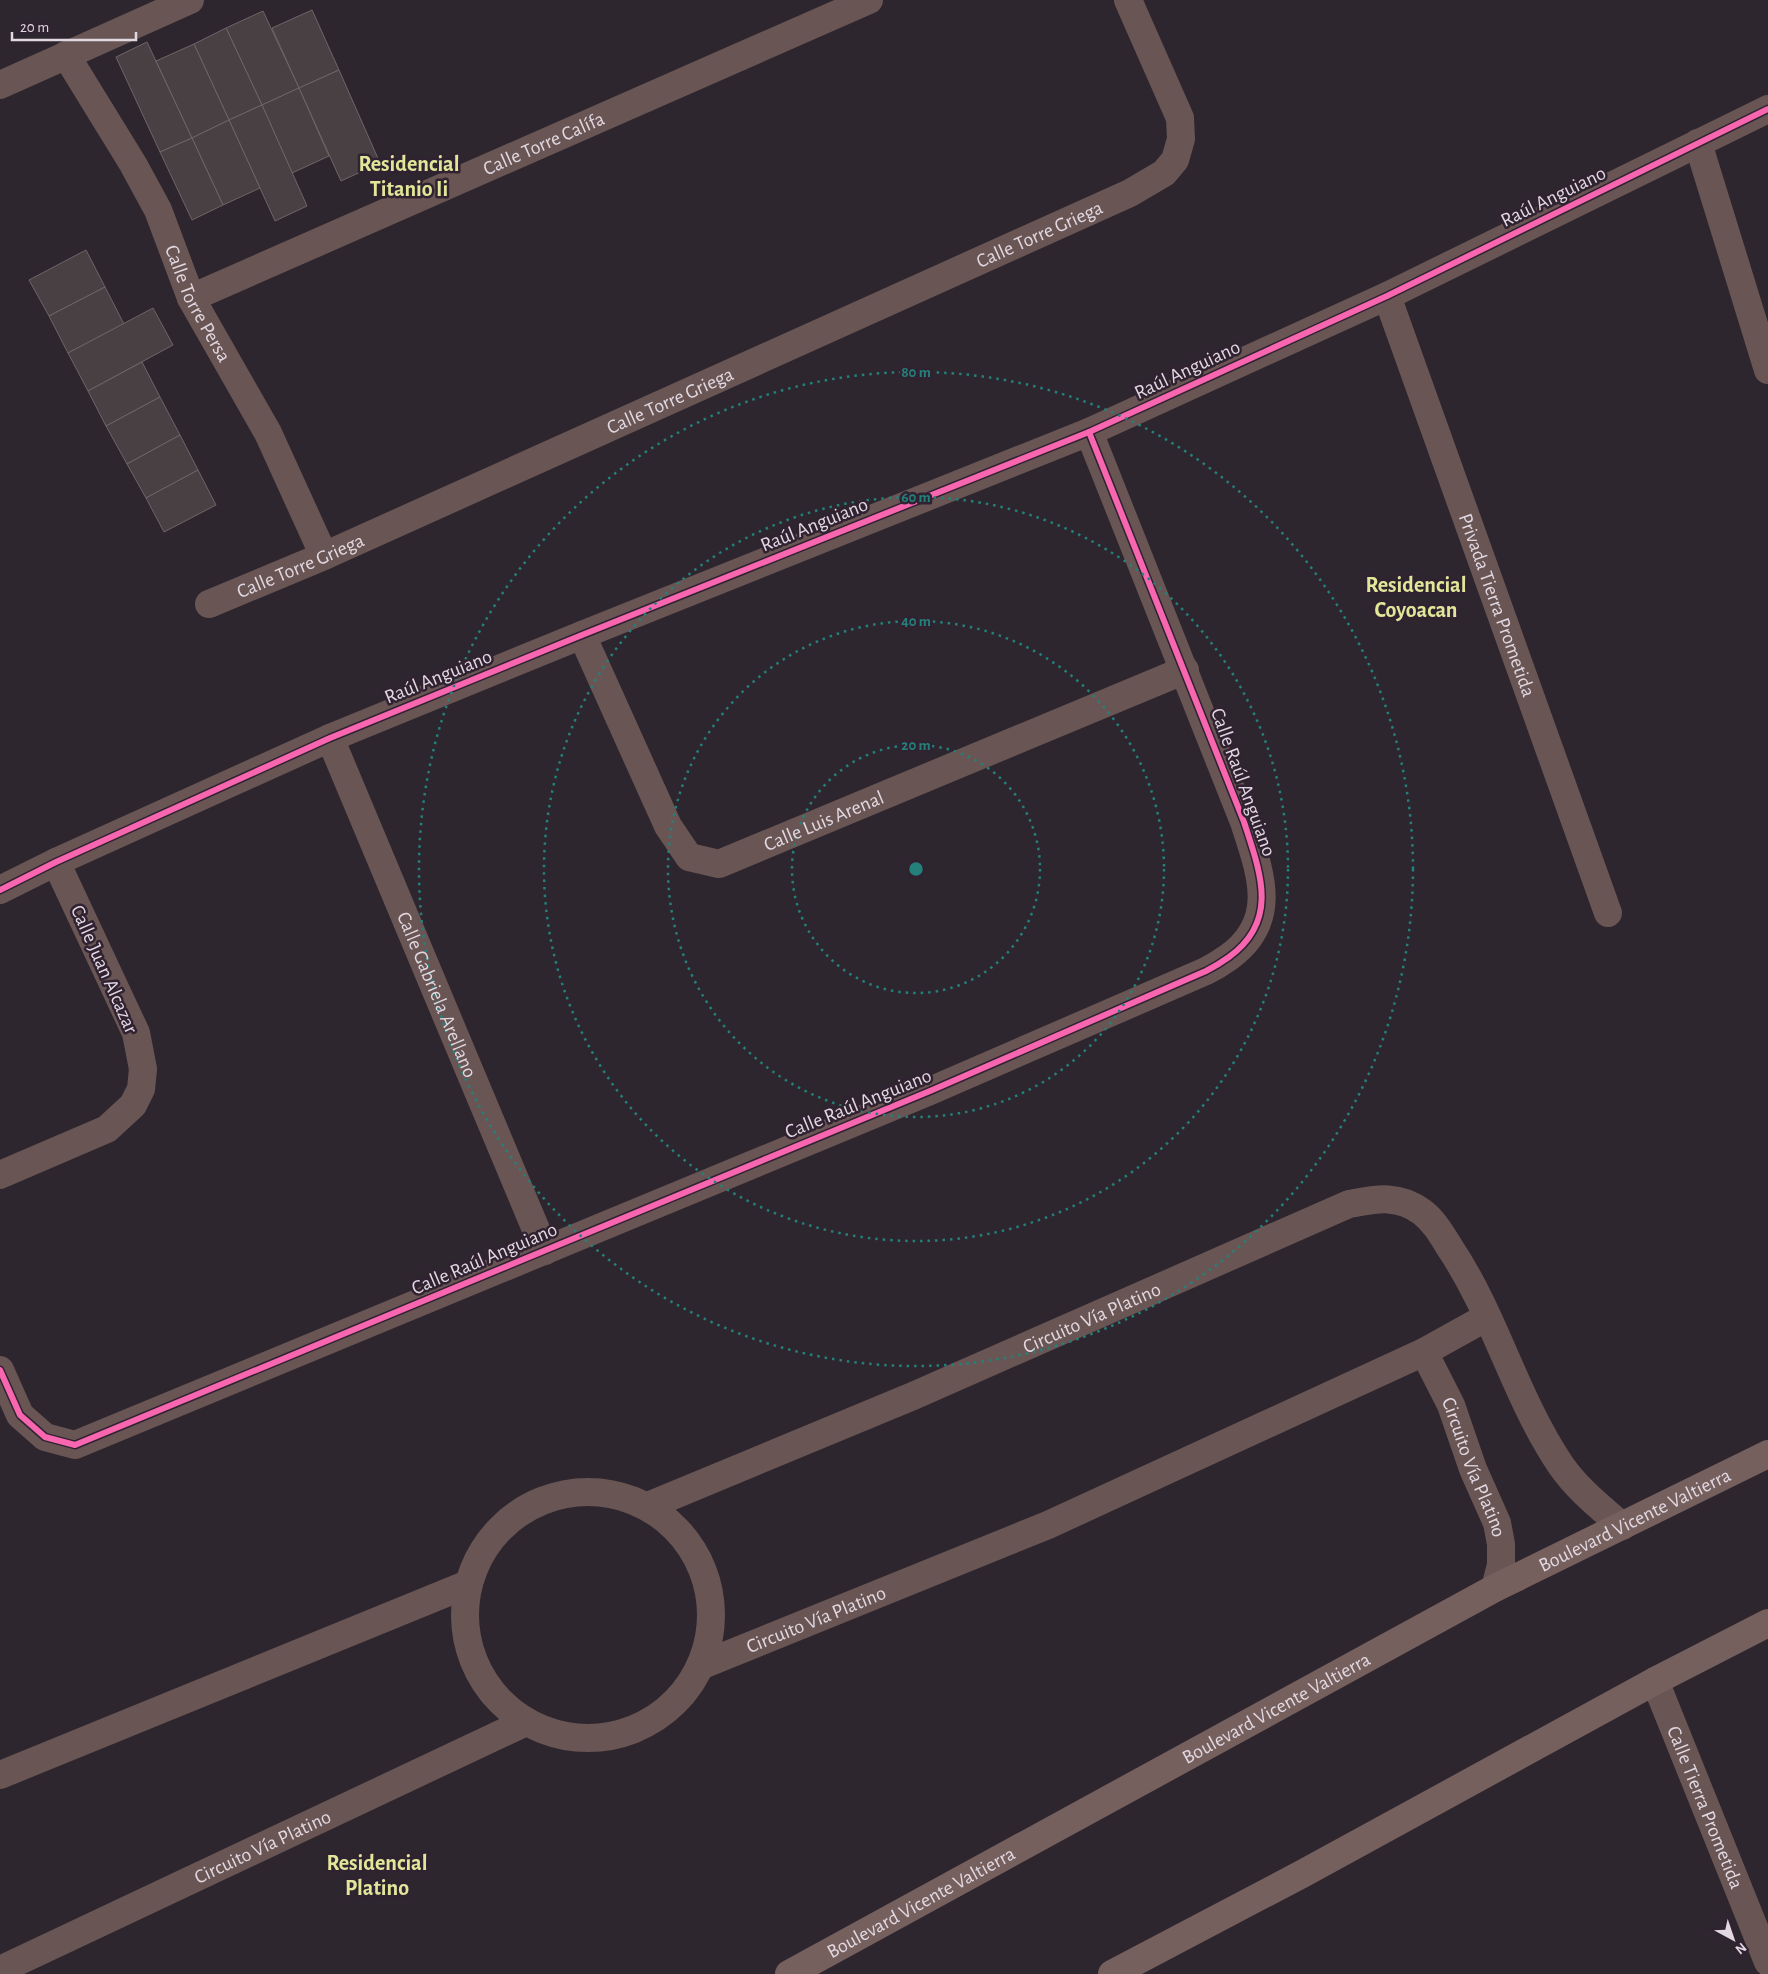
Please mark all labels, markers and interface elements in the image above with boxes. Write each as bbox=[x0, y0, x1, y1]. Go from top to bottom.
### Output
scale bar bbox=[12, 10, 136, 42]
text: 20 m bbox=[20, 20, 49, 35]
street label: Calle Torre Calífa bbox=[480, 109, 608, 179]
district label: Residencial Titanio Ii bbox=[358, 153, 460, 200]
street label: Raúl Anguiano bbox=[1498, 163, 1609, 231]
street label: Calle Torre Griega bbox=[973, 198, 1106, 272]
street label: Calle Torre Persa bbox=[161, 242, 234, 366]
street label: Raúl Anguiano bbox=[1132, 337, 1243, 403]
street label: Calle Torre Griega bbox=[604, 364, 737, 438]
text: 80 m bbox=[901, 365, 931, 380]
text: 60 m bbox=[901, 490, 931, 505]
street label: Raúl Anguiano bbox=[758, 494, 871, 556]
street label: Privada Tierra Prometida bbox=[1455, 511, 1539, 699]
street label: Calle Torre Griega bbox=[234, 530, 367, 602]
district label: Residencial Coyoacan bbox=[1365, 574, 1467, 622]
text: 40 m bbox=[901, 614, 931, 629]
street label: Raúl Anguiano bbox=[382, 646, 495, 708]
street label: Calle Raúl Anguiano bbox=[1207, 706, 1279, 859]
text: 20 m bbox=[901, 738, 931, 753]
street label: Calle Luis Arenal bbox=[761, 788, 887, 855]
centre of rings bbox=[907, 860, 925, 878]
street label: Calle Juan Alcazar bbox=[67, 902, 141, 1037]
street label: Calle Gabriela Arellano bbox=[393, 909, 480, 1080]
street label: Calle Raúl Anguiano bbox=[782, 1065, 934, 1142]
street label: Calle Raúl Anguiano bbox=[409, 1219, 560, 1299]
street label: Circuito Vía Platino bbox=[1020, 1279, 1164, 1357]
street label: Circuito Vía Platino bbox=[1438, 1394, 1508, 1539]
street label: Boulevard Vicente Valtierra bbox=[1536, 1465, 1734, 1576]
street label: Circuito Vía Platino bbox=[744, 1583, 889, 1657]
street label: Boulevard Vicente Valtierra bbox=[1179, 1649, 1374, 1768]
street label: Calle Tierra Prometida bbox=[1663, 1723, 1746, 1892]
street label: Circuito Vía Platino bbox=[191, 1807, 334, 1888]
street label: Boulevard Vicente Valtierra bbox=[824, 1844, 1018, 1962]
district label: Residencial Platino bbox=[326, 1852, 428, 1899]
north arrow bbox=[1708, 1914, 1758, 1964]
text: N bbox=[1732, 1940, 1749, 1957]

